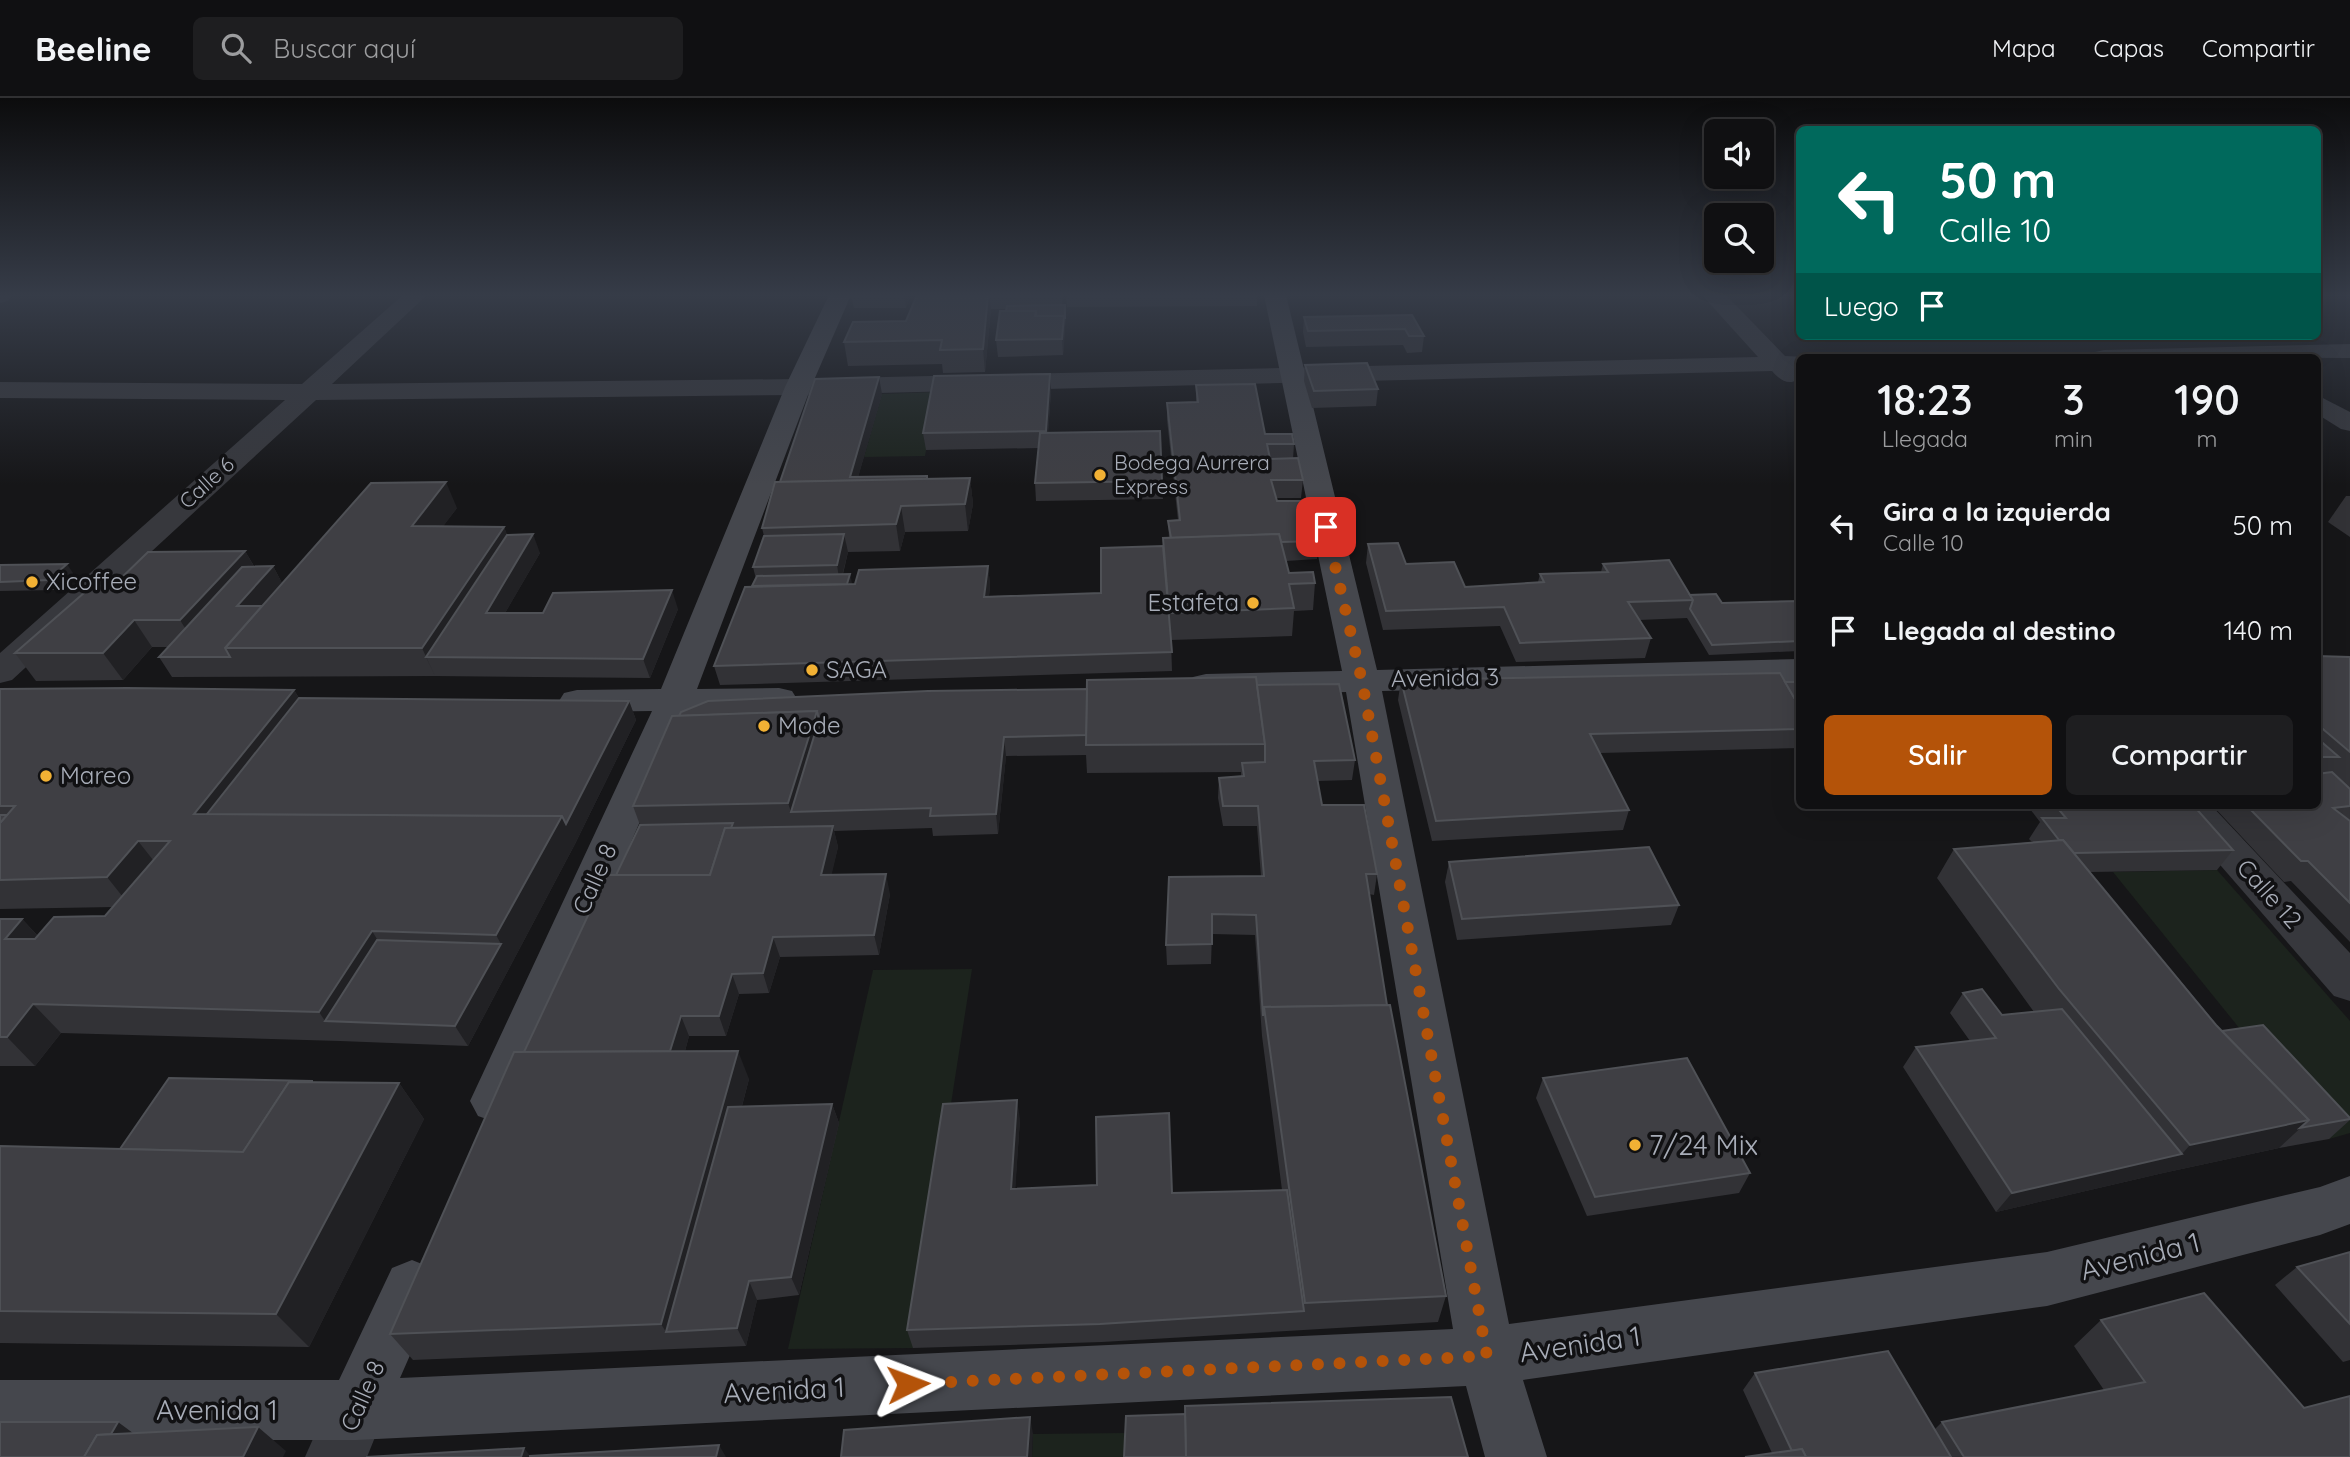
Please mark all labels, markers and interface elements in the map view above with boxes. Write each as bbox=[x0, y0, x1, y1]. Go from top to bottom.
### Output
search box bbox=[193, 17, 683, 80]
text: Beeline bbox=[35, 28, 151, 69]
icon: search bbox=[217, 29, 255, 67]
text: Buscar aquí bbox=[273, 32, 415, 65]
text: Mapa bbox=[1992, 33, 2056, 63]
text: Capas bbox=[2094, 33, 2164, 63]
text: Compartir bbox=[2202, 33, 2315, 63]
map controls bbox=[1704, 119, 1774, 273]
button: sound bbox=[1704, 119, 1774, 189]
text: 50 m bbox=[1939, 149, 2056, 210]
icon: left bbox=[1824, 154, 1915, 245]
button: search bbox=[1704, 203, 1774, 273]
text: Calle 10 bbox=[1939, 210, 2051, 250]
icon: arrive bbox=[1913, 287, 1951, 325]
text: Luego bbox=[1824, 290, 1899, 323]
text: 18:23 bbox=[1877, 373, 1973, 426]
text: 3 bbox=[2062, 373, 2085, 426]
text: 190 bbox=[2174, 373, 2240, 426]
text: Llegada bbox=[1882, 424, 1968, 453]
text: min bbox=[2054, 424, 2093, 453]
text: m bbox=[2197, 424, 2218, 453]
place label: Bodega Aurrera Express bbox=[1114, 449, 1270, 499]
street label: Calle 6 bbox=[174, 451, 239, 514]
marker: Bodega Aurrera Express bbox=[1092, 467, 1108, 483]
text: Gira a la izquierda bbox=[1883, 495, 2111, 528]
pin bbox=[1296, 497, 1356, 557]
icon: left bbox=[1824, 507, 1862, 545]
icon: arrive bbox=[1307, 508, 1345, 546]
text: 50 m bbox=[2233, 509, 2293, 542]
text: Calle 10 bbox=[1883, 528, 1964, 557]
place label: Xicoffee bbox=[46, 566, 137, 596]
marker: Xicoffee bbox=[24, 574, 40, 590]
place label: Estafeta bbox=[1147, 587, 1239, 617]
marker: Estafeta bbox=[1245, 595, 1261, 611]
icon: arrive bbox=[1824, 612, 1862, 650]
text: Llegada al destino bbox=[1883, 614, 2116, 647]
text: 140 m bbox=[2224, 614, 2293, 647]
place label: SAGA bbox=[826, 654, 887, 684]
street label: Avenida 3 bbox=[1391, 661, 1499, 693]
marker: SAGA bbox=[804, 662, 820, 678]
place label: Mode bbox=[778, 710, 840, 740]
button: Salir bbox=[1824, 715, 2052, 795]
button: Compartir bbox=[2066, 715, 2293, 795]
marker: Mode bbox=[756, 718, 772, 734]
place label: Mareo bbox=[60, 760, 131, 790]
marker: Mareo bbox=[38, 768, 54, 784]
street label: Calle 8 bbox=[565, 839, 623, 919]
street label: Calle 12 bbox=[2231, 852, 2309, 934]
place label: 7/24 Mix bbox=[1649, 1127, 1758, 1162]
marker: 7/24 Mix bbox=[1627, 1137, 1643, 1153]
street label: Avenida 1 bbox=[2076, 1224, 2203, 1287]
street label: Avenida 1 bbox=[1517, 1318, 1643, 1369]
position arrow bbox=[871, 1347, 945, 1421]
street label: Calle 8 bbox=[333, 1356, 391, 1436]
street label: Avenida 1 bbox=[722, 1369, 846, 1410]
street label: Avenida 1 bbox=[156, 1392, 278, 1427]

